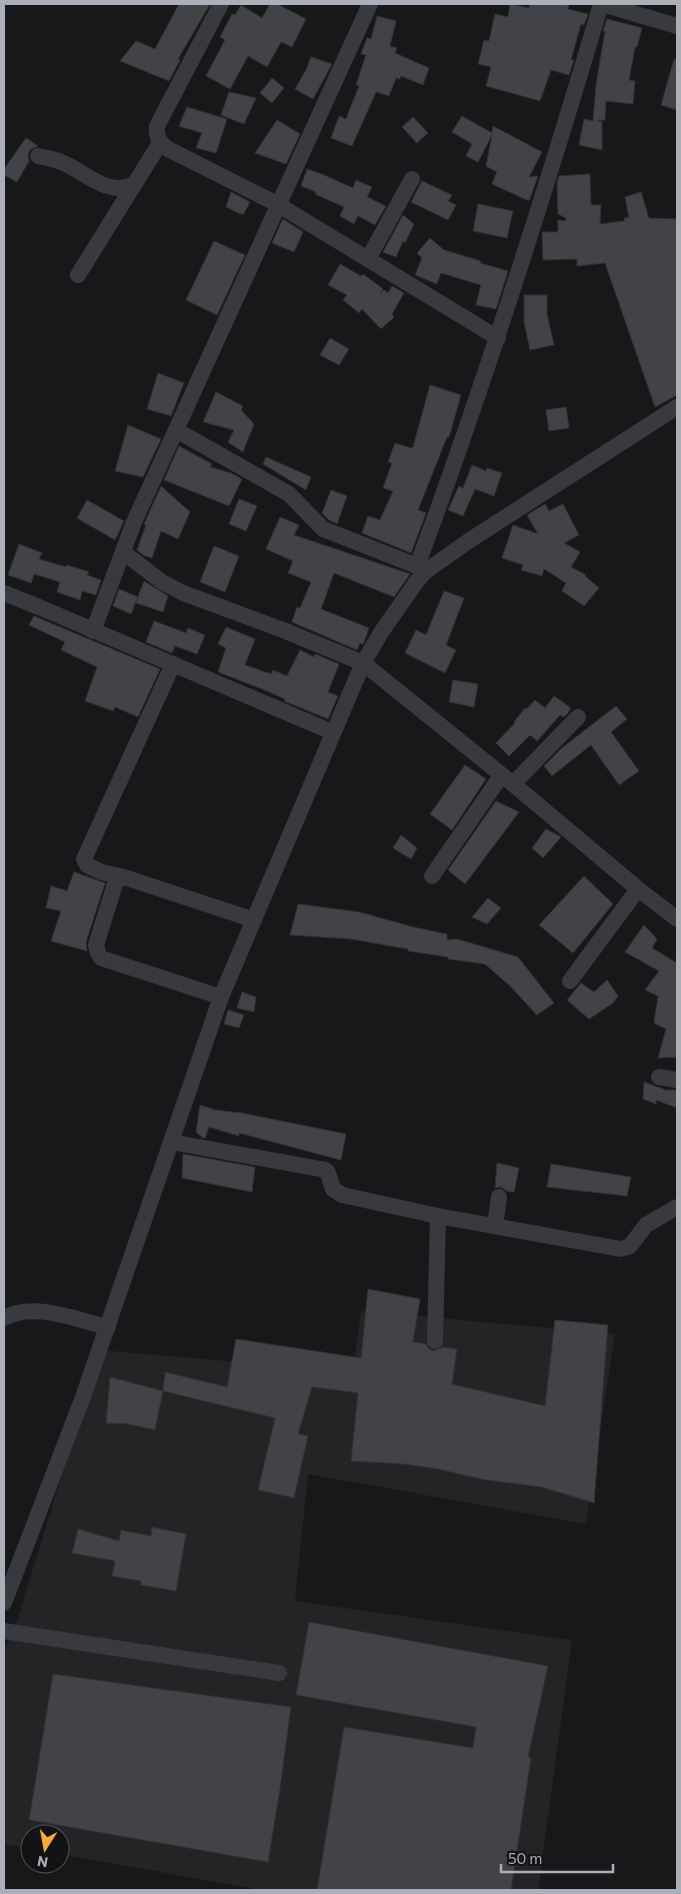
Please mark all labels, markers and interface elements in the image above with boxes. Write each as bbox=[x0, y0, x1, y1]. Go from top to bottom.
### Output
north arrow bbox=[20, 1824, 70, 1874]
scale bar bbox=[501, 1842, 614, 1874]
text: 50 m bbox=[508, 1849, 542, 1867]
text: N bbox=[36, 1853, 49, 1872]

